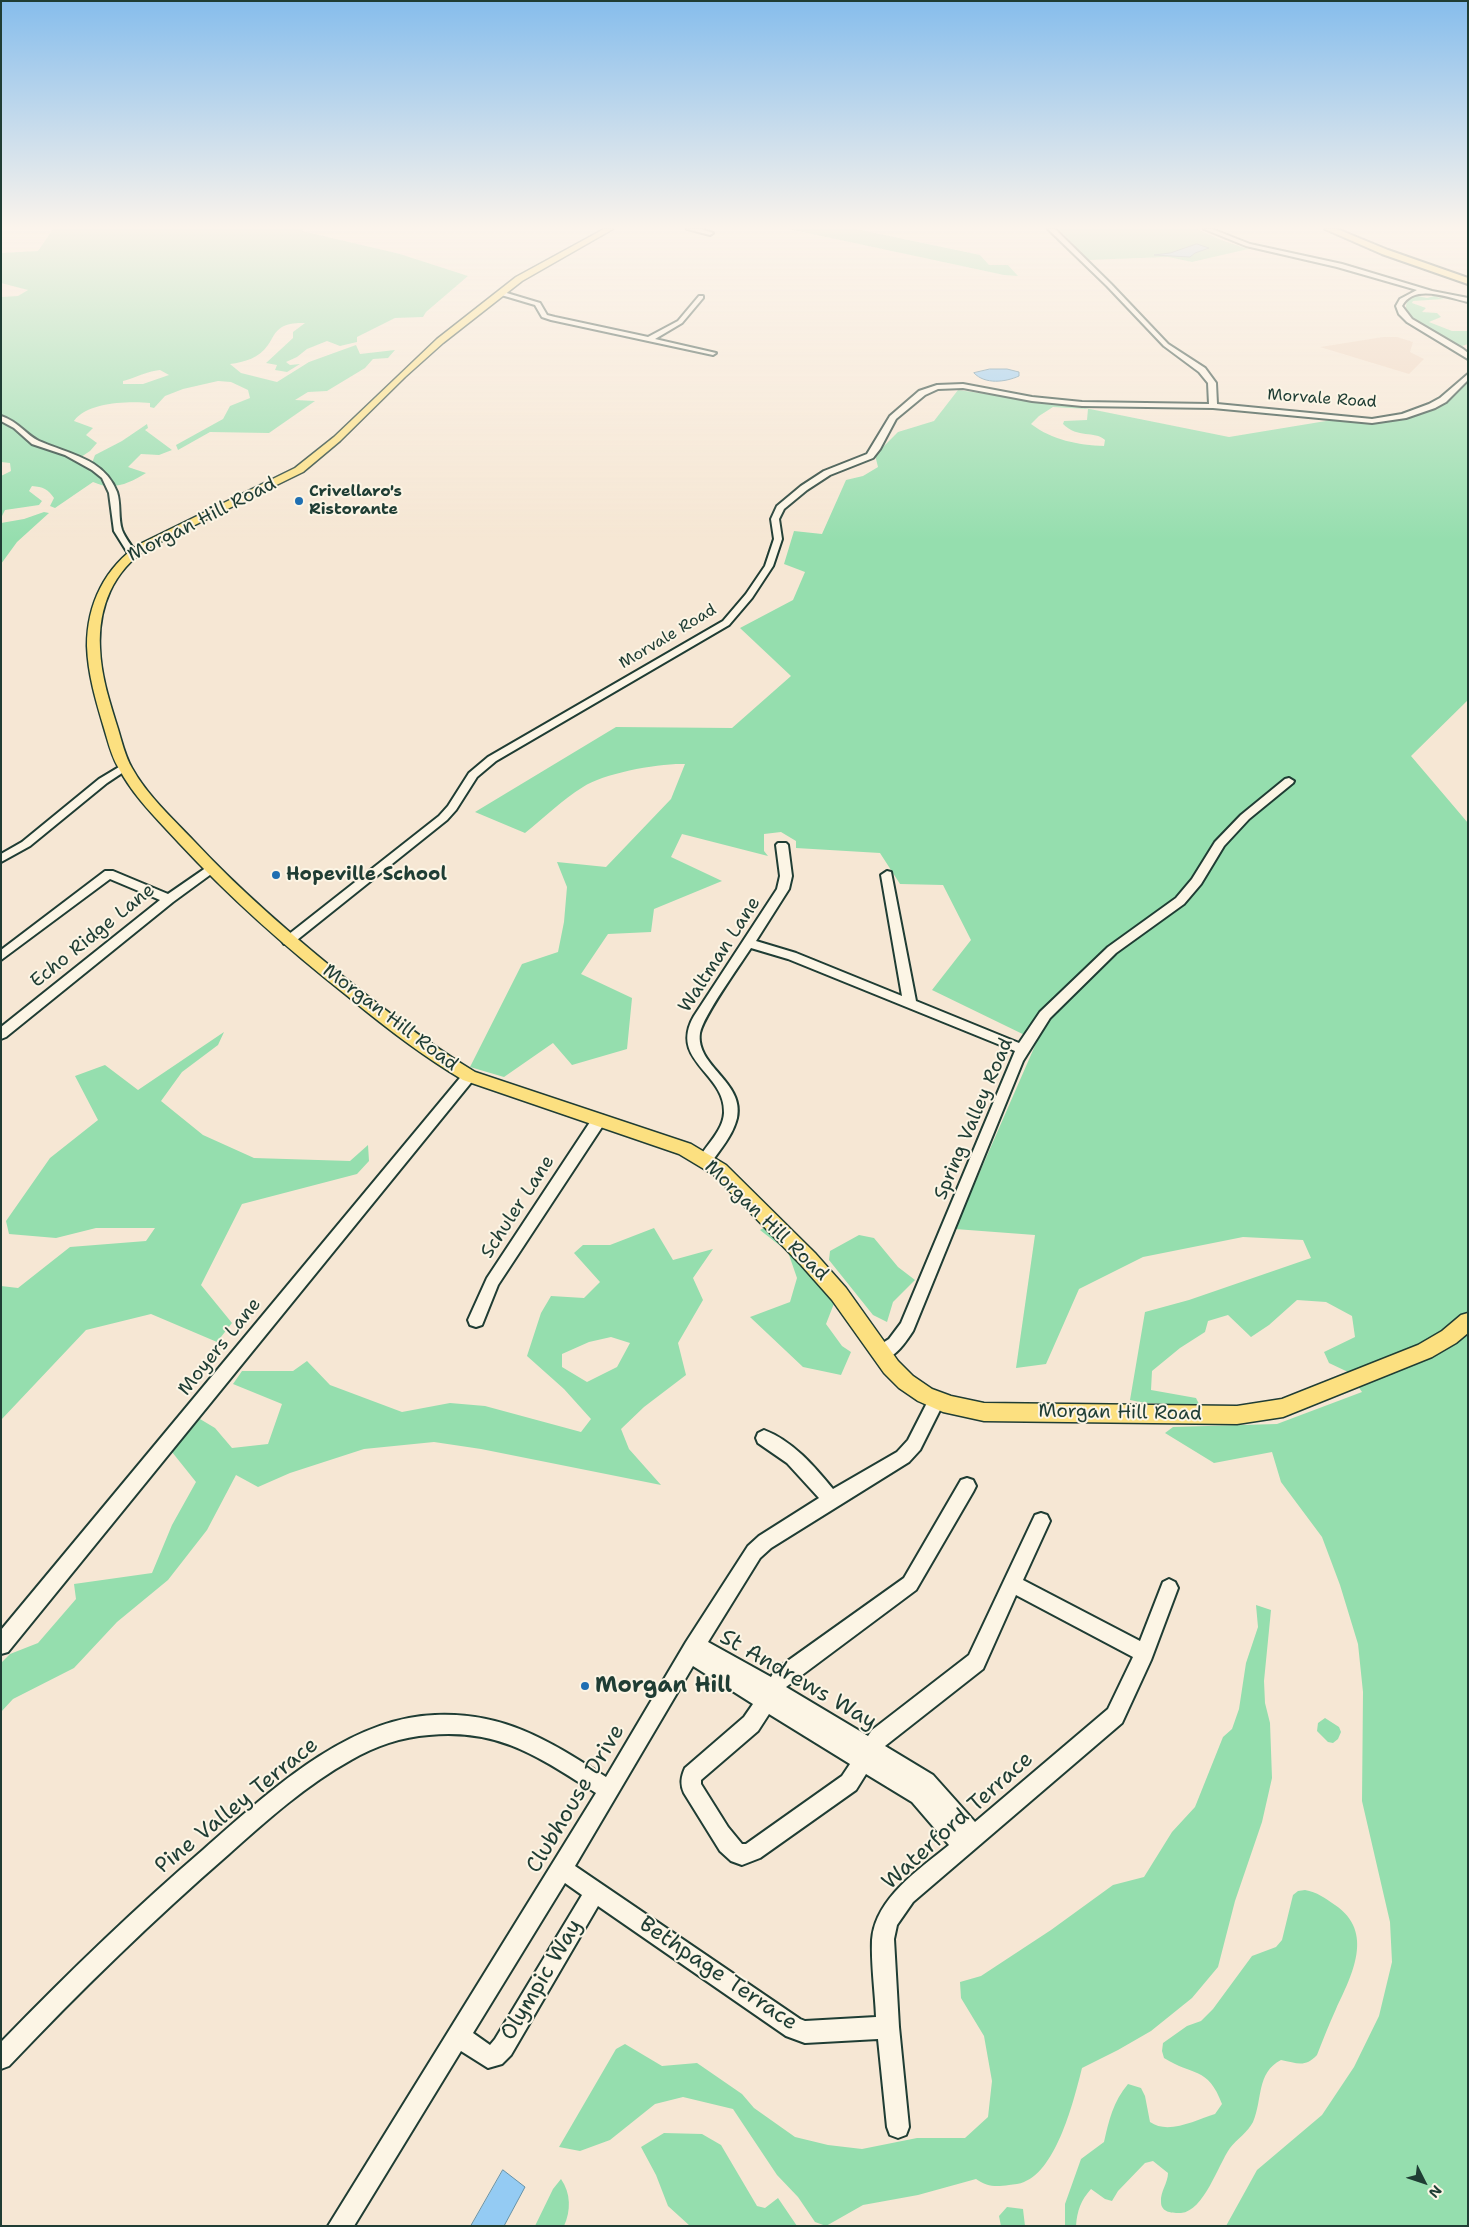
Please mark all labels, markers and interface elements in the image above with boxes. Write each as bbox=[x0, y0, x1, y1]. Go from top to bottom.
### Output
street label: Morvale Road bbox=[1267, 386, 1377, 412]
street label: Morgan Hill Road bbox=[124, 473, 280, 567]
place label: Crivellaro's Ristorante bbox=[309, 482, 402, 520]
marker: Crivellaro's Ristorante bbox=[293, 495, 305, 507]
street label: Morvale Road bbox=[616, 600, 720, 674]
place label: Hopeville School bbox=[286, 864, 447, 886]
marker: Hopeville School bbox=[270, 869, 282, 881]
street label: Echo Ridge Lane bbox=[26, 879, 160, 993]
street label: Waltman Lane bbox=[674, 893, 766, 1017]
street label: Morgan Hill Road bbox=[318, 960, 462, 1076]
street label: Spring Valley Road bbox=[930, 1035, 1018, 1203]
street label: Schuler Lane bbox=[476, 1151, 560, 1263]
street label: Morgan Hill Road bbox=[699, 1156, 833, 1286]
street label: Moyers Lane bbox=[174, 1294, 266, 1400]
street label: Morgan Hill Road bbox=[1038, 1400, 1202, 1426]
street label: St Andrews Way bbox=[715, 1624, 881, 1736]
place label: Morgan Hill bbox=[595, 1673, 732, 1699]
marker: Morgan Hill bbox=[579, 1680, 591, 1692]
street label: Clubhouse Drive bbox=[521, 1720, 631, 1878]
street label: Pine Valley Terrace bbox=[150, 1732, 324, 1880]
street label: Waterford Terrace bbox=[877, 1746, 1039, 1896]
street label: Bethpage Terrace bbox=[634, 1911, 802, 2037]
street label: Olympic Way bbox=[496, 1915, 588, 2045]
north arrow bbox=[1399, 2157, 1449, 2207]
text: N bbox=[1425, 2182, 1446, 2202]

